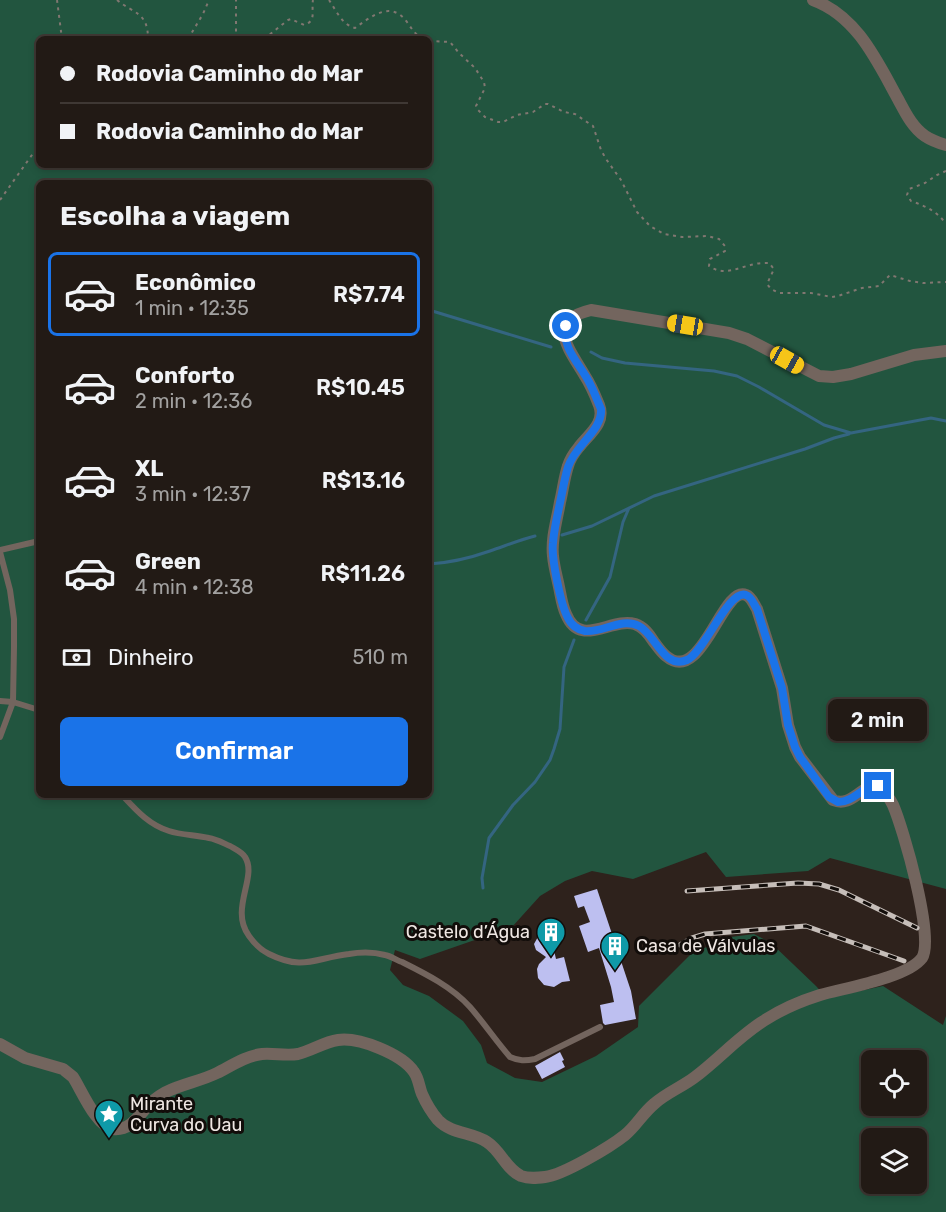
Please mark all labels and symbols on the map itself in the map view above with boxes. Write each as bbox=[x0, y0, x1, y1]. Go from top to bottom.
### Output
route start bbox=[552, 312, 579, 339]
car bbox=[666, 313, 704, 337]
car bbox=[767, 343, 807, 377]
callout: 2 min bbox=[828, 699, 928, 741]
route end bbox=[864, 772, 891, 799]
building icon: Castelo d’Água bbox=[535, 916, 567, 958]
place label: Castelo d’Água bbox=[406, 921, 530, 943]
building icon: Casa de Válvulas bbox=[599, 930, 631, 972]
place label: Casa de Válvulas bbox=[636, 935, 776, 957]
place label: Mirante Curva do Uau bbox=[130, 1093, 242, 1136]
place icon: Mirante Curva do Uau bbox=[93, 1098, 125, 1140]

